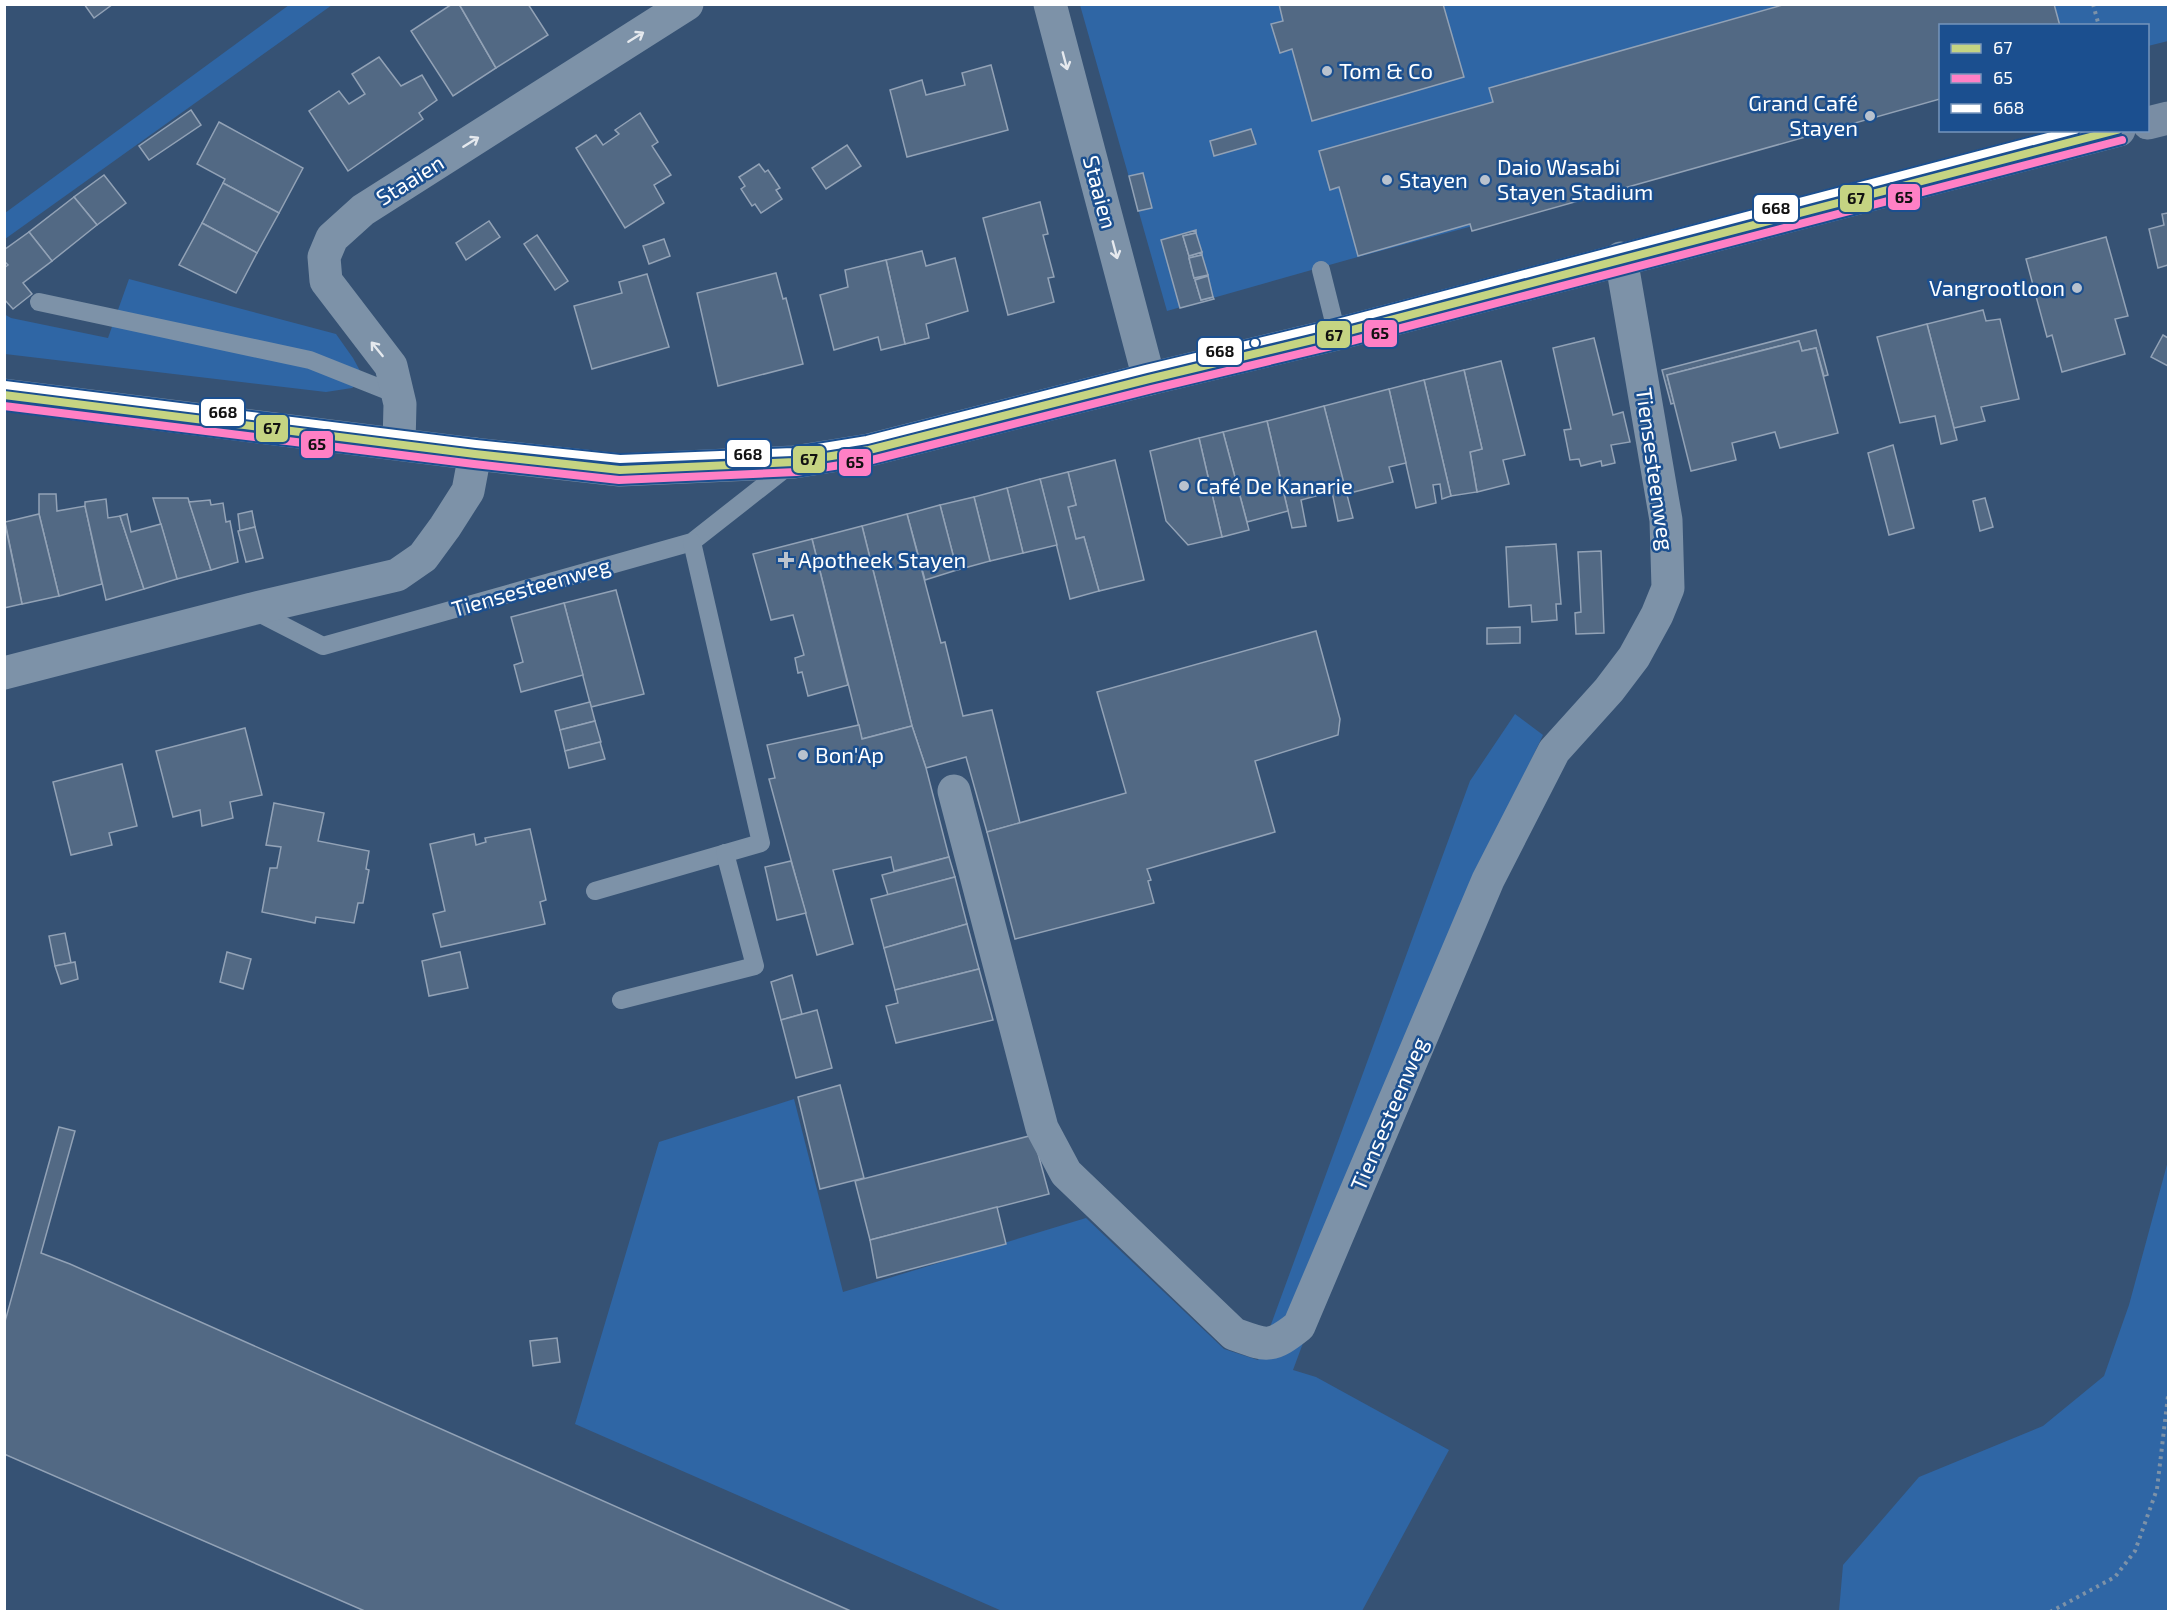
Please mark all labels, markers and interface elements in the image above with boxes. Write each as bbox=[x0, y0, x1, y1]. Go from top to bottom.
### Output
legend bbox=[1939, 24, 2149, 132]
one-way arrow bbox=[627, 31, 644, 43]
text: 67 bbox=[1993, 36, 2013, 58]
one-way arrow bbox=[1060, 51, 1072, 70]
place label: Tom & Co bbox=[1339, 57, 1433, 83]
marker: Tom & Co bbox=[1320, 64, 1334, 78]
text: 65 bbox=[1993, 66, 2013, 88]
place label: Grand Café Stayen bbox=[1748, 89, 1858, 140]
text: 668 bbox=[1993, 96, 2025, 118]
marker: Grand Café Stayen bbox=[1863, 109, 1877, 123]
one-way arrow bbox=[463, 135, 480, 148]
street label: Staaien bbox=[371, 148, 448, 210]
street label: Staaien bbox=[1079, 152, 1123, 231]
place label: Daio Wasabi Stayen Stadium bbox=[1497, 153, 1653, 204]
place label: Stayen bbox=[1399, 166, 1468, 192]
marker: Stayen bbox=[1380, 173, 1394, 187]
marker: Daio Wasabi Stayen Stadium bbox=[1478, 173, 1492, 187]
line badge: 65 bbox=[1887, 183, 1921, 211]
line badge: 67 bbox=[1839, 184, 1873, 213]
text: 65 bbox=[1895, 187, 1913, 206]
text: 67 bbox=[1847, 188, 1865, 207]
line badge: 668 bbox=[1753, 194, 1799, 223]
text: 668 bbox=[1762, 198, 1790, 217]
one-way arrow bbox=[1110, 240, 1122, 259]
place label: Vangrootloon bbox=[1929, 274, 2065, 300]
marker: Vangrootloon bbox=[2070, 281, 2084, 295]
line badge: 65 bbox=[1363, 319, 1398, 348]
line badge: 67 bbox=[1316, 320, 1351, 349]
text: 65 bbox=[1371, 323, 1389, 342]
text: 67 bbox=[1325, 325, 1343, 344]
line badge: 668 bbox=[1197, 337, 1243, 366]
unlabelled marker bbox=[1249, 337, 1261, 349]
one-way arrow bbox=[371, 341, 384, 357]
text: 668 bbox=[1206, 341, 1234, 360]
street label: Tiensesteenweg bbox=[1632, 386, 1680, 552]
line badge: 668 bbox=[200, 398, 245, 427]
text: 668 bbox=[209, 402, 237, 421]
line badge: 67 bbox=[255, 414, 289, 443]
text: 67 bbox=[263, 418, 281, 437]
line badge: 65 bbox=[300, 430, 334, 459]
text: 65 bbox=[308, 434, 326, 453]
line badge: 668 bbox=[726, 439, 771, 468]
text: 668 bbox=[734, 444, 762, 463]
line badge: 67 bbox=[792, 445, 826, 474]
line badge: 65 bbox=[838, 448, 872, 477]
text: 67 bbox=[800, 449, 818, 468]
text: 65 bbox=[846, 452, 864, 471]
place label: Café De Kanarie bbox=[1196, 472, 1353, 498]
marker: Café De Kanarie bbox=[1177, 479, 1191, 493]
place label: Apotheek Stayen bbox=[798, 546, 966, 572]
street label: Tiensesteenweg bbox=[448, 551, 613, 621]
marker: Apotheek Stayen bbox=[779, 553, 793, 567]
place label: Bon'Ap bbox=[815, 741, 884, 767]
marker: Bon'Ap bbox=[796, 748, 810, 762]
street label: Tiensesteenweg bbox=[1344, 1033, 1432, 1194]

